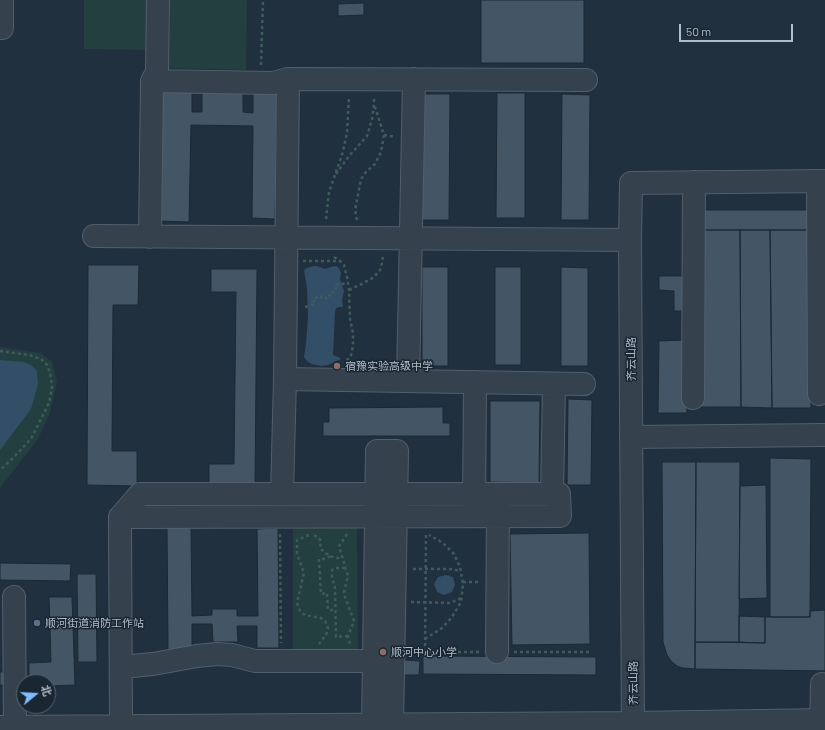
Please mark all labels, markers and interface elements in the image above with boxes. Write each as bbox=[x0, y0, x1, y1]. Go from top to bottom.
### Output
scale bar bbox=[681, 16, 795, 42]
text: 50 m bbox=[686, 24, 711, 38]
street label: 齐云山路 bbox=[624, 337, 638, 381]
place label: 宿豫实验高级中学 bbox=[345, 359, 433, 373]
marker: 宿豫实验高级中学 bbox=[332, 361, 342, 371]
place label: 顺河街道消防工作站 bbox=[45, 616, 144, 630]
marker: 顺河街道消防工作站 bbox=[32, 618, 42, 628]
place label: 顺河中心小学 bbox=[391, 645, 457, 659]
marker: 顺河中心小学 bbox=[378, 647, 388, 657]
street label: 齐云山路 bbox=[626, 661, 640, 705]
north arrow bbox=[16, 674, 56, 714]
text: 北 bbox=[39, 683, 55, 698]

